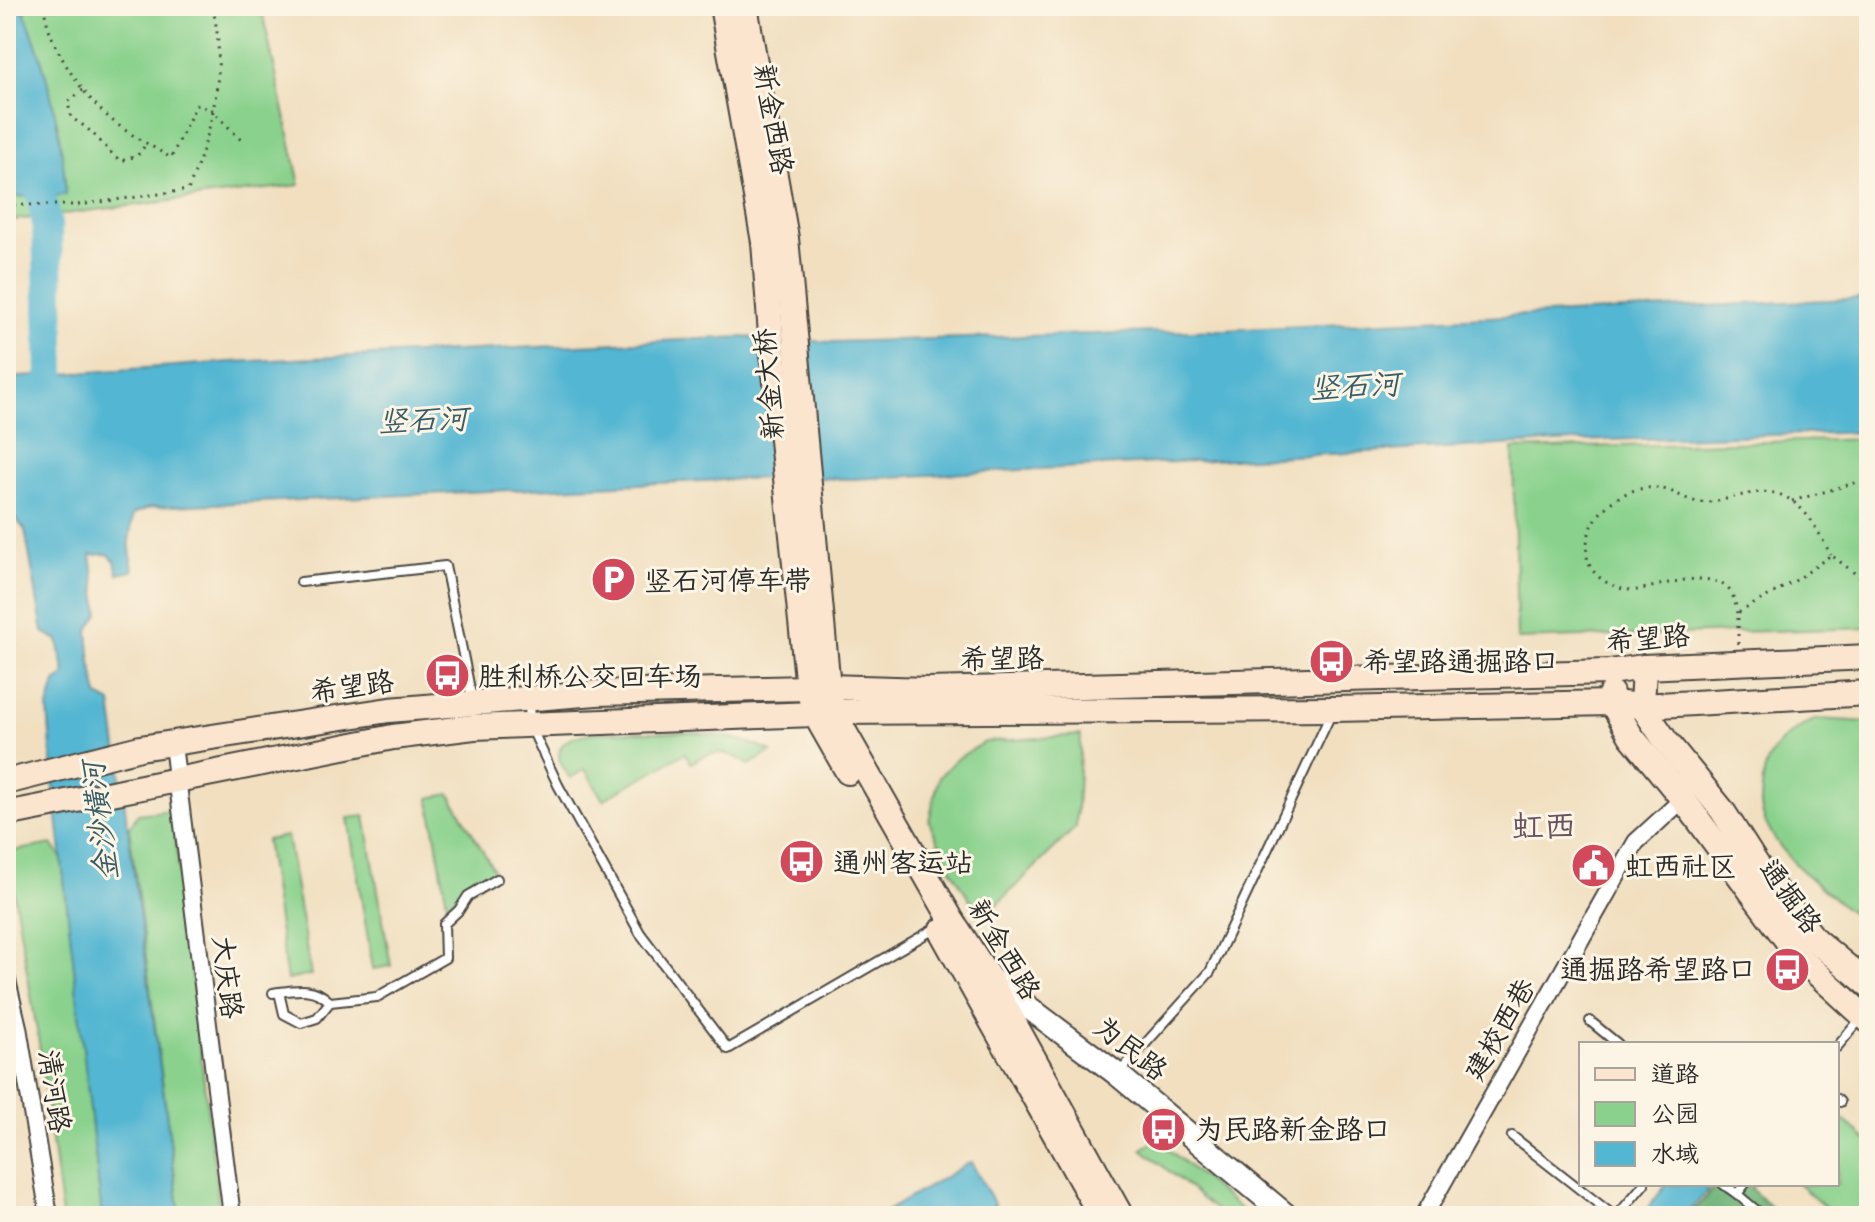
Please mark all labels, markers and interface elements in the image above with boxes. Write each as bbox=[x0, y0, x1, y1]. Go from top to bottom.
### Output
street label: 新金西路 bbox=[745, 60, 806, 178]
street label: 新金大桥 bbox=[740, 326, 793, 442]
water label: 竖石河 bbox=[1309, 358, 1406, 408]
water label: 竖石河 bbox=[377, 393, 474, 442]
parking icon: 竖石河停车带 bbox=[589, 556, 637, 604]
place label: 竖石河停车带 bbox=[644, 557, 812, 600]
street label: 希望路 bbox=[1604, 611, 1692, 662]
street label: 希望路 bbox=[960, 634, 1044, 679]
bus stop icon: 希望路通掘路口 bbox=[1308, 637, 1356, 685]
place label: 希望路通掘路口 bbox=[1363, 638, 1559, 681]
bus stop icon: 胜利桥公交回车场 bbox=[423, 652, 471, 700]
place label: 胜利桥公交回车场 bbox=[478, 653, 702, 696]
street label: 希望路 bbox=[307, 657, 396, 712]
water label: 金沙横河 bbox=[67, 754, 127, 884]
district label: 虹西 bbox=[1512, 800, 1576, 848]
bus stop icon: 通州客运站 bbox=[778, 838, 826, 886]
place label: 通州客运站 bbox=[833, 839, 973, 882]
public building icon: 虹西社区 bbox=[1570, 842, 1618, 890]
place label: 虹西社区 bbox=[1625, 843, 1737, 886]
street label: 通掘路 bbox=[1750, 848, 1834, 942]
street label: 新金西路 bbox=[959, 889, 1054, 1007]
street label: 大庆路 bbox=[203, 933, 256, 1021]
bus stop icon: 通掘路希望路口 bbox=[1763, 945, 1811, 993]
place label: 通掘路希望路口 bbox=[1560, 946, 1756, 989]
street label: 建校西巷 bbox=[1451, 968, 1545, 1088]
street label: 为民路 bbox=[1086, 1004, 1178, 1090]
legend bbox=[1579, 1042, 1839, 1186]
street label: 清河路 bbox=[29, 1046, 84, 1136]
text: 道路 bbox=[1651, 1054, 1699, 1090]
text: 公园 bbox=[1651, 1094, 1699, 1130]
bus stop icon: 为民路新金路口 bbox=[1140, 1105, 1188, 1153]
place label: 为民路新金路口 bbox=[1195, 1106, 1391, 1149]
text: 水域 bbox=[1651, 1134, 1699, 1170]

